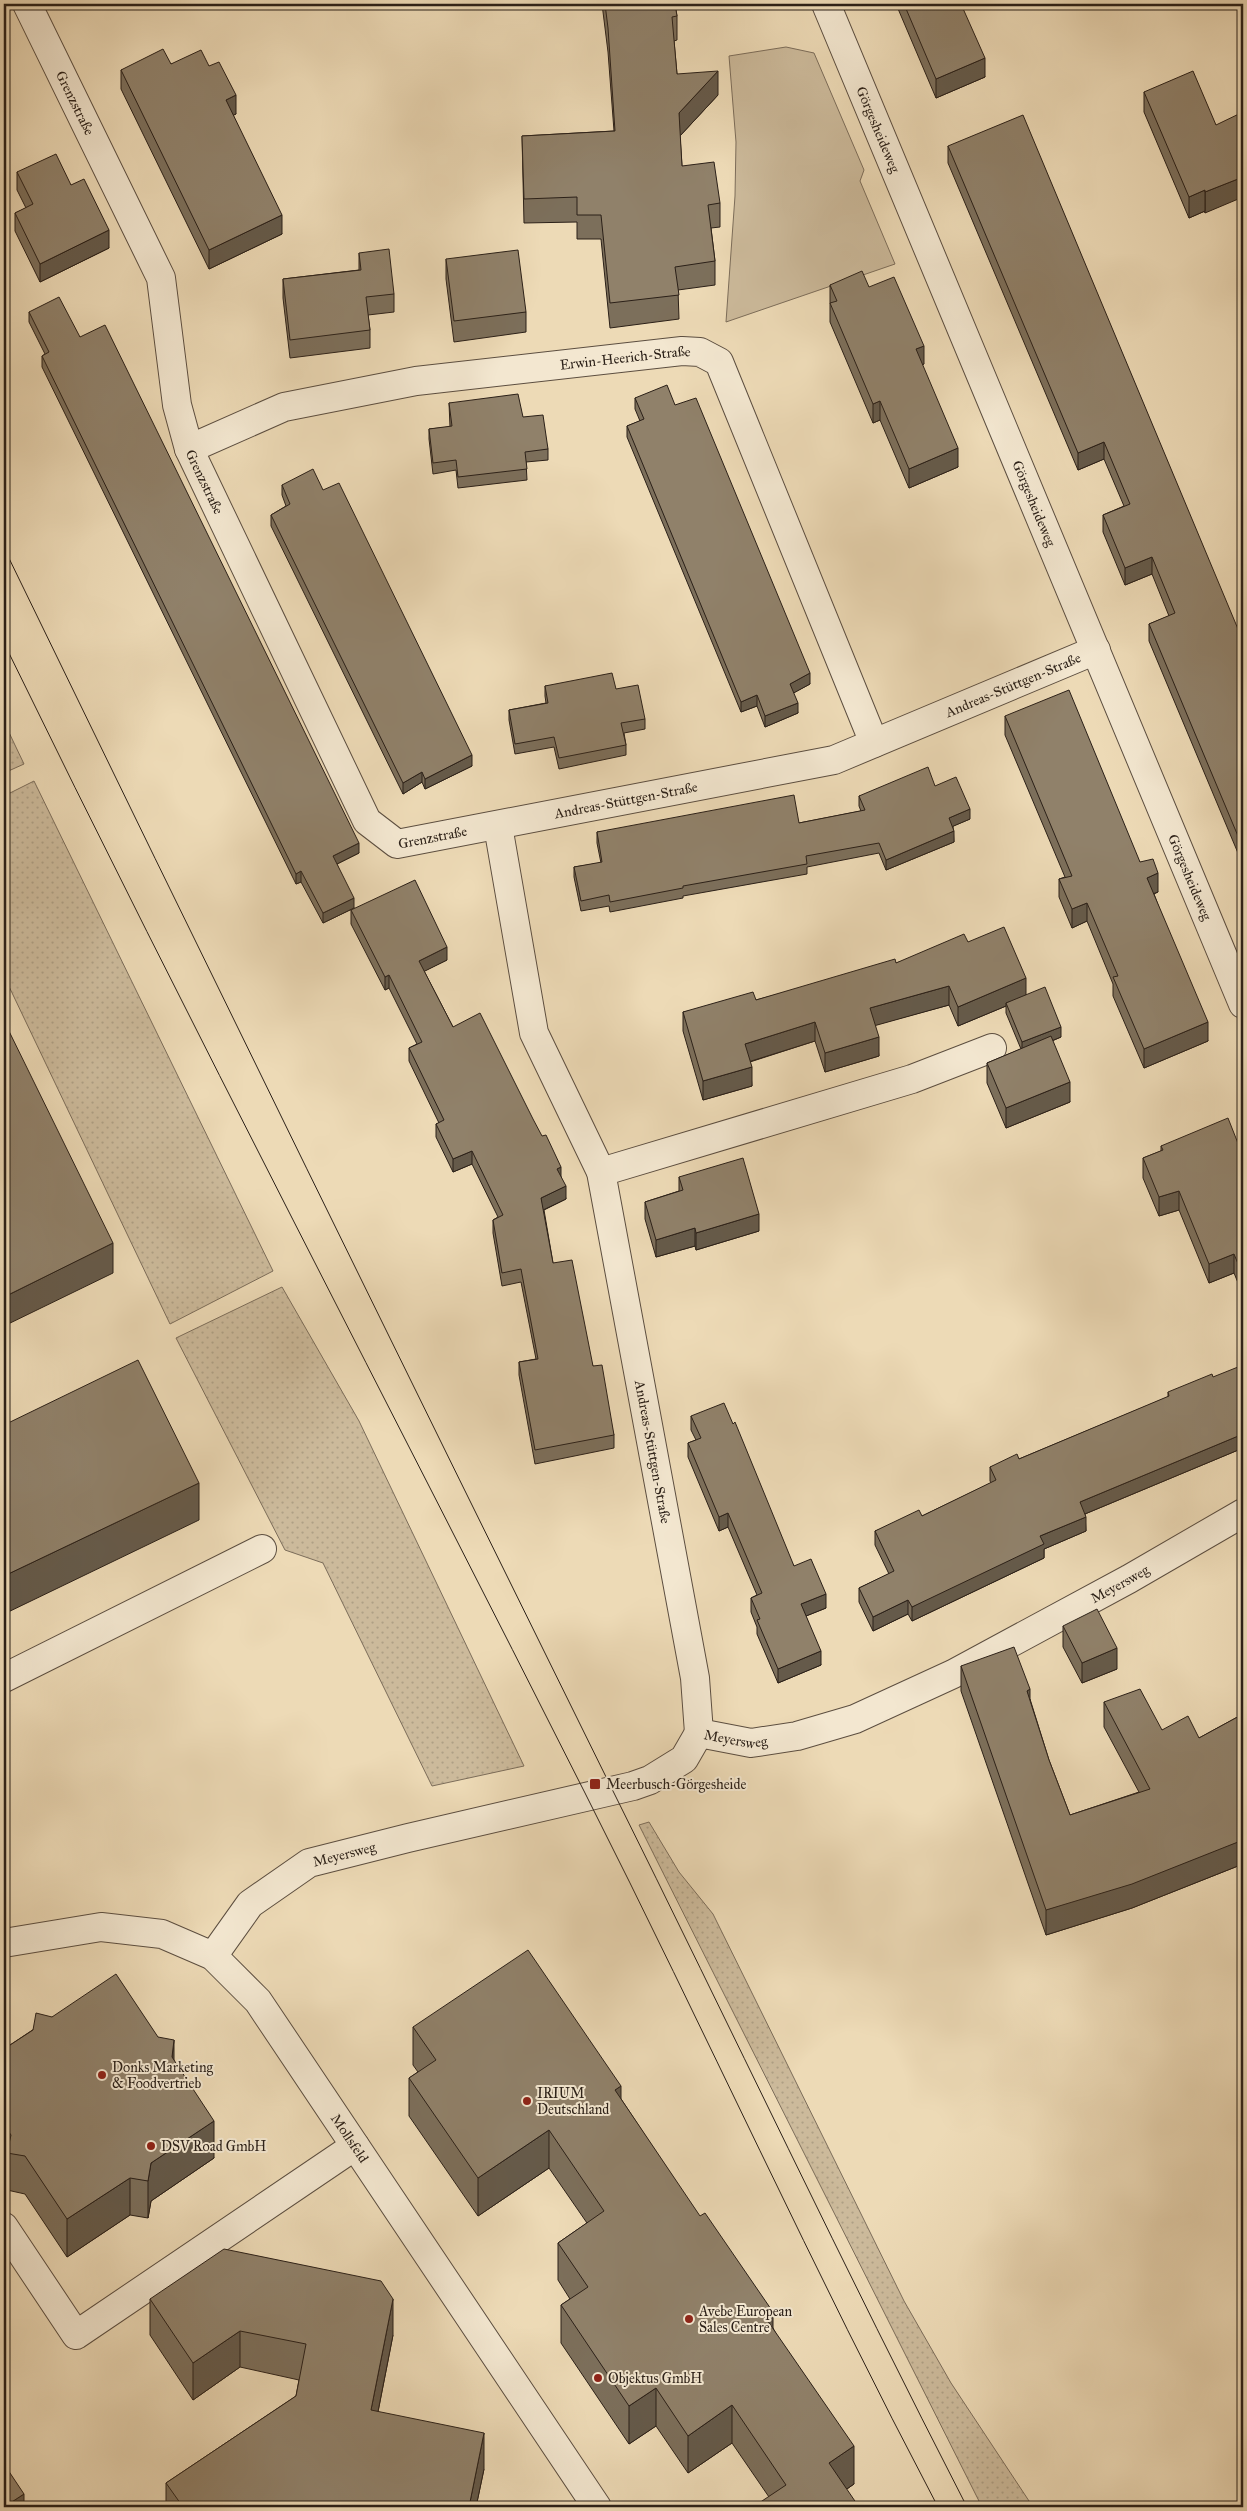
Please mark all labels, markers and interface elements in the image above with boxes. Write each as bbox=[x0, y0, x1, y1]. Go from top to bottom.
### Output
street label: Grenzstraße bbox=[52, 68, 98, 138]
street label: Görgesheideweg bbox=[852, 84, 904, 176]
street label: Erwin-Heerich-Straße bbox=[559, 343, 691, 374]
street label: Grenzstraße bbox=[182, 447, 227, 517]
street label: Görgesheideweg bbox=[1008, 458, 1059, 550]
street label: Andreas-Stüttgen-Straße bbox=[942, 649, 1084, 722]
street label: Andreas-Stüttgen-Straße bbox=[552, 778, 699, 823]
street label: Grenzstraße bbox=[397, 823, 469, 853]
street label: Görgesheideweg bbox=[1164, 832, 1215, 923]
street label: Andreas-Stüttgen-Straße bbox=[631, 1378, 674, 1525]
street label: Meyersweg bbox=[1088, 1561, 1153, 1607]
street label: Meyersweg bbox=[702, 1726, 769, 1753]
place label: Meerbusch-Görgesheide bbox=[606, 1776, 746, 1793]
marker: Meerbusch-Görgesheide bbox=[588, 1777, 602, 1791]
street label: Meyersweg bbox=[311, 1838, 378, 1871]
place label: Donks Marketing & Foodvertrieb bbox=[112, 2059, 213, 2092]
marker: Donks Marketing & Foodvertrieb bbox=[96, 2069, 108, 2081]
place label: IRIUM Deutschland bbox=[537, 2085, 609, 2118]
marker: IRIUM Deutschland bbox=[521, 2095, 533, 2107]
street label: Mollsfeld bbox=[327, 2111, 372, 2166]
place label: DSV Road GmbH bbox=[161, 2138, 266, 2155]
marker: DSV Road GmbH bbox=[145, 2140, 157, 2152]
place label: Avebe European Sales Centre bbox=[698, 2303, 792, 2336]
marker: Avebe European Sales Centre bbox=[683, 2313, 695, 2325]
place label: Objektus GmbH bbox=[608, 2370, 702, 2387]
marker: Objektus GmbH bbox=[592, 2372, 604, 2384]

